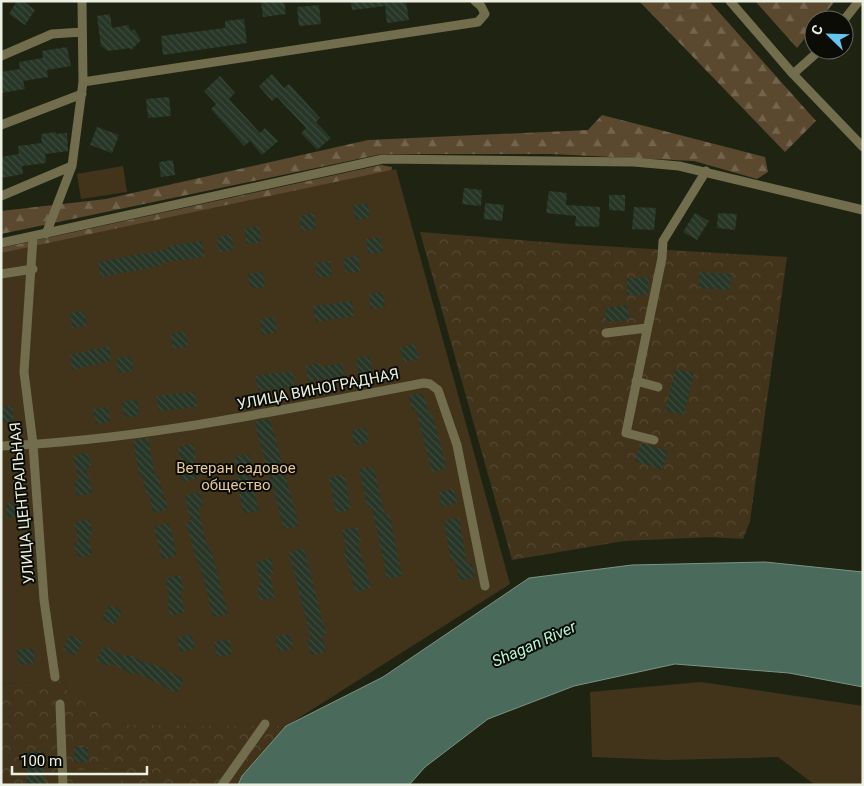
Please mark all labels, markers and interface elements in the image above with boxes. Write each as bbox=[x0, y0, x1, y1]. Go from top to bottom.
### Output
north arrow bbox=[804, 10, 854, 60]
text: С bbox=[808, 23, 826, 37]
street label: УЛИЦА ВИНОГРАДНАЯ bbox=[236, 364, 400, 414]
street label: УЛИЦА ЦЕНТРАЛЬНАЯ bbox=[6, 421, 38, 585]
park label: Ветеран садовое общество bbox=[176, 459, 296, 494]
water label: Shagan River bbox=[489, 617, 580, 671]
scale bar bbox=[12, 744, 148, 776]
text: 100 m bbox=[20, 752, 62, 770]

